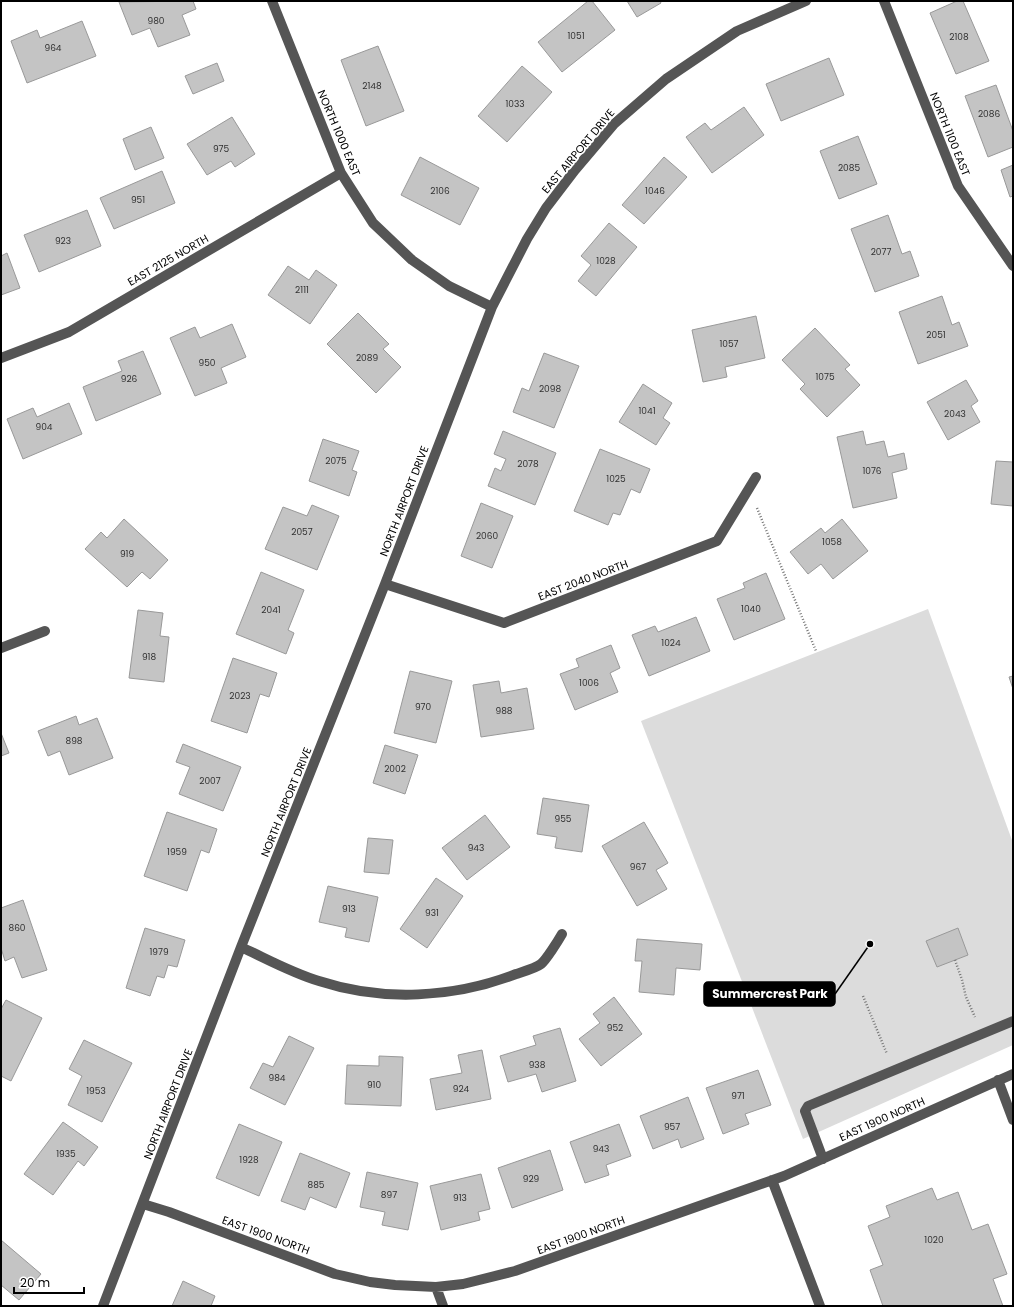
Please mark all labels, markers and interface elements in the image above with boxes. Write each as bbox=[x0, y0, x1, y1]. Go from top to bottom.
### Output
house number: 980 bbox=[147, 15, 165, 27]
house number: 1051 bbox=[567, 30, 585, 42]
house number: 2108 bbox=[949, 31, 969, 43]
house number: 964 bbox=[44, 42, 62, 54]
house number: 2148 bbox=[362, 80, 382, 92]
street label: NORTH 1000 EAST bbox=[314, 87, 364, 179]
street label: NORTH 1100 EAST bbox=[926, 90, 974, 178]
house number: 1033 bbox=[505, 98, 525, 110]
street label: EAST AIRPORT DRIVE bbox=[538, 105, 618, 197]
house number: 2086 bbox=[978, 108, 1000, 120]
house number: 975 bbox=[213, 143, 229, 155]
house number: 2085 bbox=[838, 162, 860, 174]
house number: 2106 bbox=[430, 185, 450, 197]
house number: 1046 bbox=[645, 185, 665, 197]
house number: 951 bbox=[131, 194, 145, 206]
street label: EAST 2125 NORTH bbox=[125, 230, 211, 290]
house number: 923 bbox=[55, 235, 71, 247]
house number: 2077 bbox=[871, 246, 891, 258]
house number: 1028 bbox=[596, 255, 616, 267]
house number: 2111 bbox=[295, 284, 309, 296]
house number: 2051 bbox=[926, 329, 946, 341]
house number: 1057 bbox=[719, 338, 739, 350]
house number: 2089 bbox=[356, 352, 378, 364]
house number: 950 bbox=[199, 357, 216, 369]
house number: 1075 bbox=[815, 371, 835, 383]
house number: 926 bbox=[121, 373, 138, 385]
house number: 2098 bbox=[539, 383, 561, 395]
house number: 1041 bbox=[638, 405, 656, 417]
house number: 2043 bbox=[944, 408, 966, 420]
house number: 904 bbox=[36, 421, 53, 433]
street label: NORTH AIRPORT DRIVE bbox=[376, 443, 432, 559]
house number: 2075 bbox=[325, 455, 347, 467]
house number: 2078 bbox=[517, 458, 539, 470]
house number: 1076 bbox=[862, 465, 882, 477]
house number: 1025 bbox=[606, 473, 626, 485]
house number: 2057 bbox=[291, 526, 313, 538]
house number: 2060 bbox=[476, 530, 498, 542]
house number: 1058 bbox=[822, 536, 842, 548]
house number: 919 bbox=[120, 548, 134, 560]
street label: EAST 2040 NORTH bbox=[536, 556, 630, 604]
house number: 1040 bbox=[741, 603, 761, 615]
house number: 2041 bbox=[261, 604, 281, 616]
house number: 1024 bbox=[661, 637, 681, 649]
house number: 918 bbox=[142, 651, 156, 663]
house number: 1006 bbox=[579, 677, 599, 689]
house number: 2023 bbox=[229, 690, 251, 702]
house number: 970 bbox=[415, 701, 431, 713]
house number: 988 bbox=[495, 705, 513, 717]
house number: 898 bbox=[65, 735, 83, 747]
street label: NORTH AIRPORT DRIVE bbox=[257, 745, 315, 859]
house number: 2002 bbox=[384, 763, 406, 775]
house number: 2007 bbox=[199, 775, 221, 787]
house number: 955 bbox=[555, 813, 572, 825]
house number: 943 bbox=[468, 842, 484, 854]
house number: 1959 bbox=[167, 846, 187, 858]
house number: 967 bbox=[630, 861, 646, 873]
house number: 913 bbox=[342, 903, 356, 915]
house number: 931 bbox=[425, 907, 439, 919]
house number: 860 bbox=[8, 922, 26, 934]
house number: 1979 bbox=[149, 946, 169, 958]
callout: Summercrest Park bbox=[704, 982, 835, 1006]
text: Summercrest Park bbox=[712, 985, 828, 1002]
house number: 952 bbox=[607, 1022, 623, 1034]
street label: NORTH AIRPORT DRIVE bbox=[140, 1046, 196, 1162]
house number: 938 bbox=[529, 1059, 546, 1071]
house number: 984 bbox=[268, 1072, 286, 1084]
house number: 910 bbox=[367, 1079, 381, 1091]
house number: 924 bbox=[453, 1083, 470, 1095]
house number: 1953 bbox=[86, 1085, 106, 1097]
house number: 971 bbox=[731, 1090, 745, 1102]
street label: EAST 1900 NORTH bbox=[837, 1093, 927, 1145]
house number: 957 bbox=[664, 1121, 680, 1133]
house number: 943 bbox=[593, 1143, 609, 1155]
house number: 1935 bbox=[56, 1148, 76, 1160]
house number: 1928 bbox=[239, 1154, 259, 1166]
house number: 929 bbox=[523, 1173, 540, 1185]
house number: 885 bbox=[307, 1179, 325, 1191]
house number: 897 bbox=[381, 1189, 397, 1201]
house number: 913 bbox=[453, 1192, 467, 1204]
street label: EAST 1900 NORTH bbox=[220, 1212, 312, 1258]
street label: EAST 1900 NORTH bbox=[535, 1212, 627, 1258]
house number: 1020 bbox=[924, 1234, 944, 1246]
scale bar bbox=[14, 1269, 84, 1295]
text: 20 m bbox=[20, 1274, 50, 1291]

